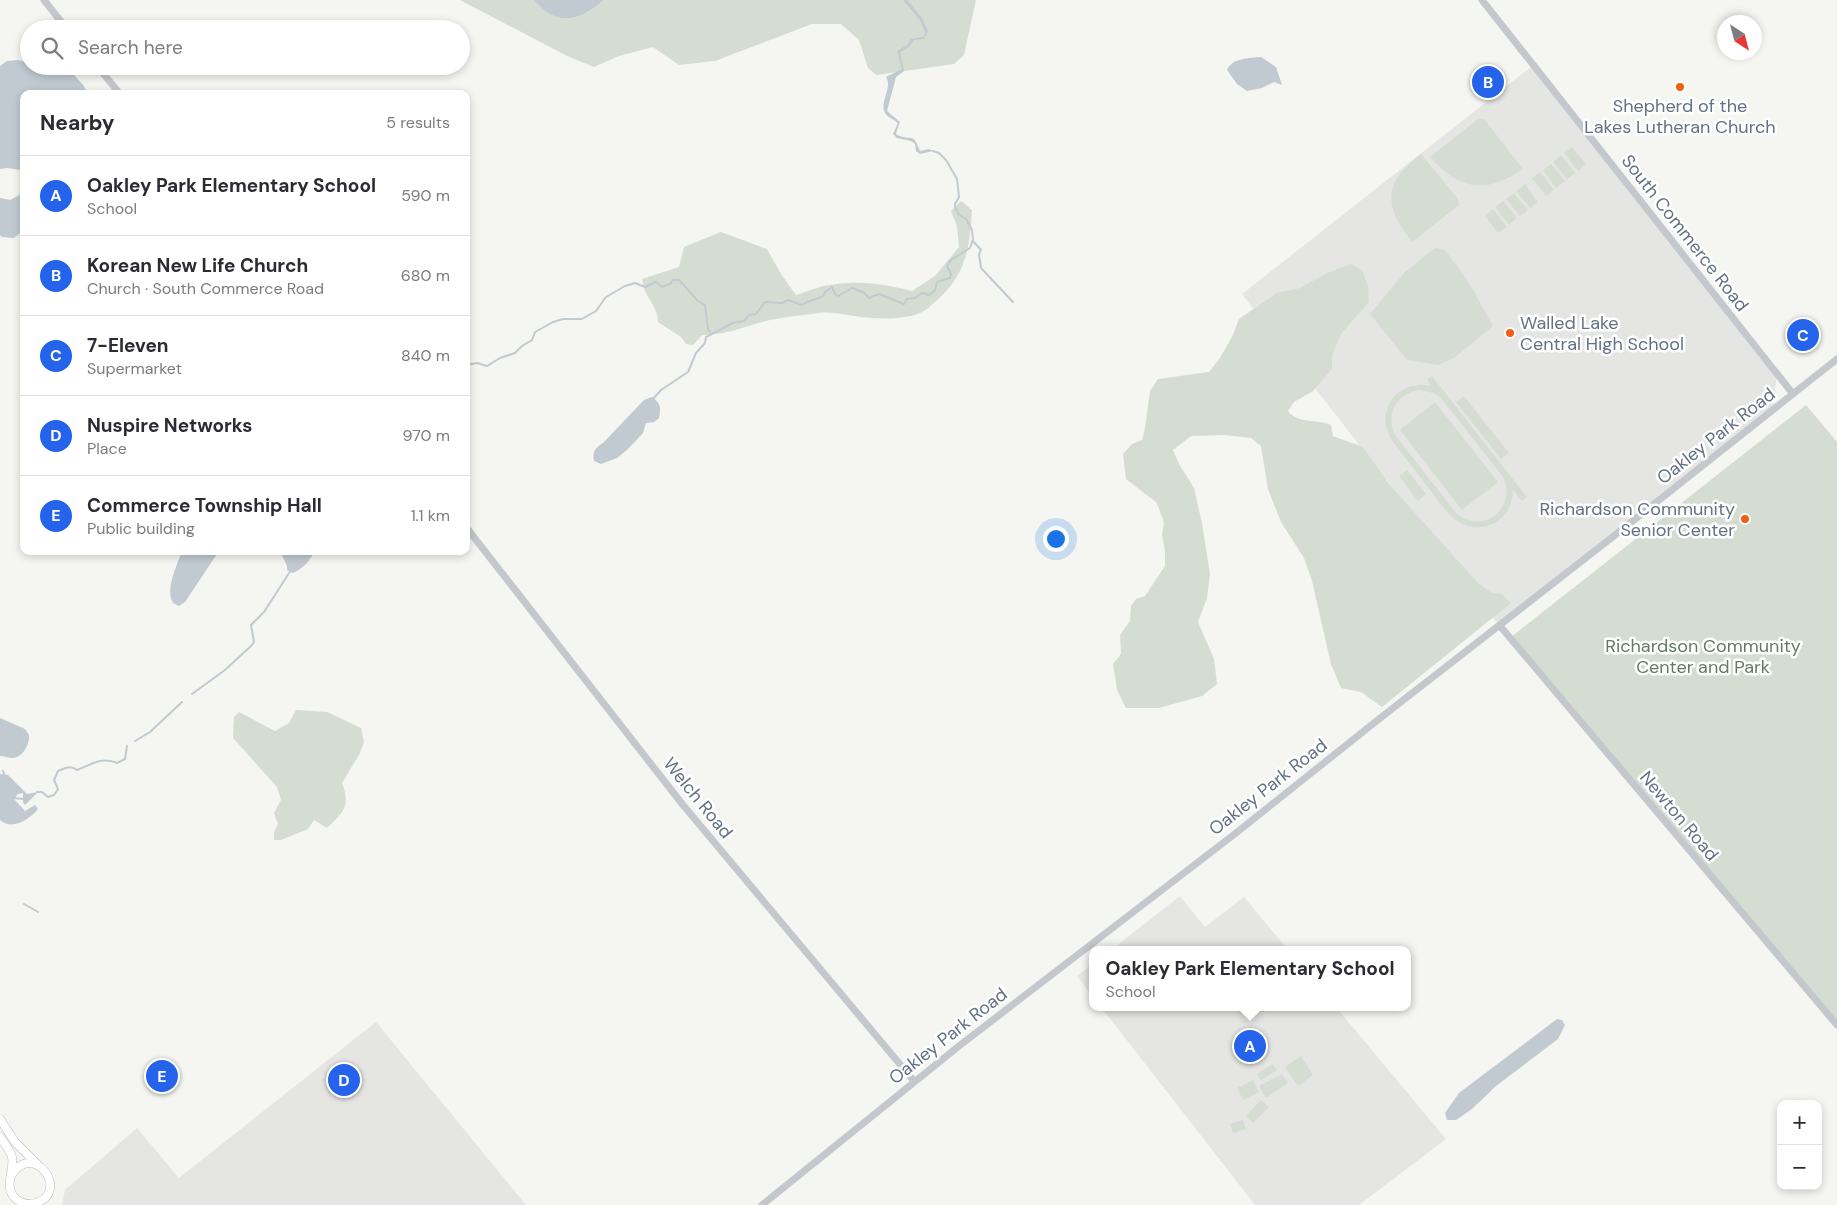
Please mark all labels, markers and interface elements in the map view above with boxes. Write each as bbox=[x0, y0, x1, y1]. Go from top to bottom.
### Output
north arrow bbox=[1717, 15, 1762, 60]
search box bbox=[20, 20, 470, 75]
icon: search bbox=[38, 34, 66, 62]
text: Search here bbox=[78, 35, 183, 60]
pin: B bbox=[1472, 63, 1504, 101]
marker: Shepherd of the Lakes Lutheran Church bbox=[1674, 81, 1686, 93]
place label: Shepherd of the Lakes Lutheran Church bbox=[1584, 94, 1776, 139]
text: Nearby bbox=[40, 109, 114, 137]
text: 5 results bbox=[386, 112, 450, 133]
street label: South Commerce Road bbox=[1616, 150, 1754, 316]
text: Oakley Park Elementary School bbox=[87, 173, 376, 198]
text: A bbox=[50, 185, 62, 206]
text: 590 m bbox=[401, 185, 450, 206]
text: School bbox=[87, 198, 137, 219]
text: Korean New Life Church bbox=[87, 253, 308, 278]
text: B bbox=[51, 265, 61, 286]
text: 680 m bbox=[401, 265, 450, 286]
text: Church · South Commerce Road bbox=[87, 278, 324, 299]
place label: Walled Lake Central High School bbox=[1520, 311, 1684, 356]
pin: C bbox=[1787, 316, 1819, 354]
marker: Walled Lake Central High School bbox=[1504, 327, 1516, 339]
text: 7-Eleven bbox=[87, 333, 169, 358]
text: C bbox=[50, 345, 62, 366]
text: 840 m bbox=[401, 345, 450, 366]
text: Supermarket bbox=[87, 358, 182, 379]
street label: Oakley Park Road bbox=[1652, 382, 1780, 490]
text: Nuspire Networks bbox=[87, 413, 252, 438]
text: D bbox=[50, 425, 62, 446]
text: 970 m bbox=[403, 425, 450, 446]
text: Place bbox=[87, 438, 127, 459]
text: Commerce Township Hall bbox=[87, 493, 322, 518]
place label: Richardson Community Senior Center bbox=[1539, 497, 1735, 542]
text: E bbox=[51, 505, 61, 526]
text: 1.1 km bbox=[411, 505, 450, 526]
marker: Richardson Community Senior Center bbox=[1739, 513, 1751, 525]
text: Public building bbox=[87, 518, 195, 539]
your location bbox=[1043, 526, 1069, 552]
park label: Richardson Community Center and Park bbox=[1605, 634, 1801, 679]
street label: Oakley Park Road bbox=[1204, 733, 1332, 841]
street label: Welch Road bbox=[658, 752, 738, 844]
street label: Newton Road bbox=[1634, 766, 1724, 866]
popup bbox=[1089, 946, 1411, 1011]
text: Oakley Park Elementary School bbox=[1105, 956, 1395, 981]
text: School bbox=[1105, 981, 1156, 1002]
street label: Oakley Park Road bbox=[884, 982, 1012, 1090]
pin: A bbox=[1234, 1027, 1266, 1065]
pin: E bbox=[146, 1057, 178, 1095]
pin: D bbox=[328, 1061, 360, 1099]
map controls bbox=[1777, 1100, 1822, 1190]
button: + bbox=[1777, 1100, 1822, 1145]
button: − bbox=[1777, 1145, 1822, 1190]

